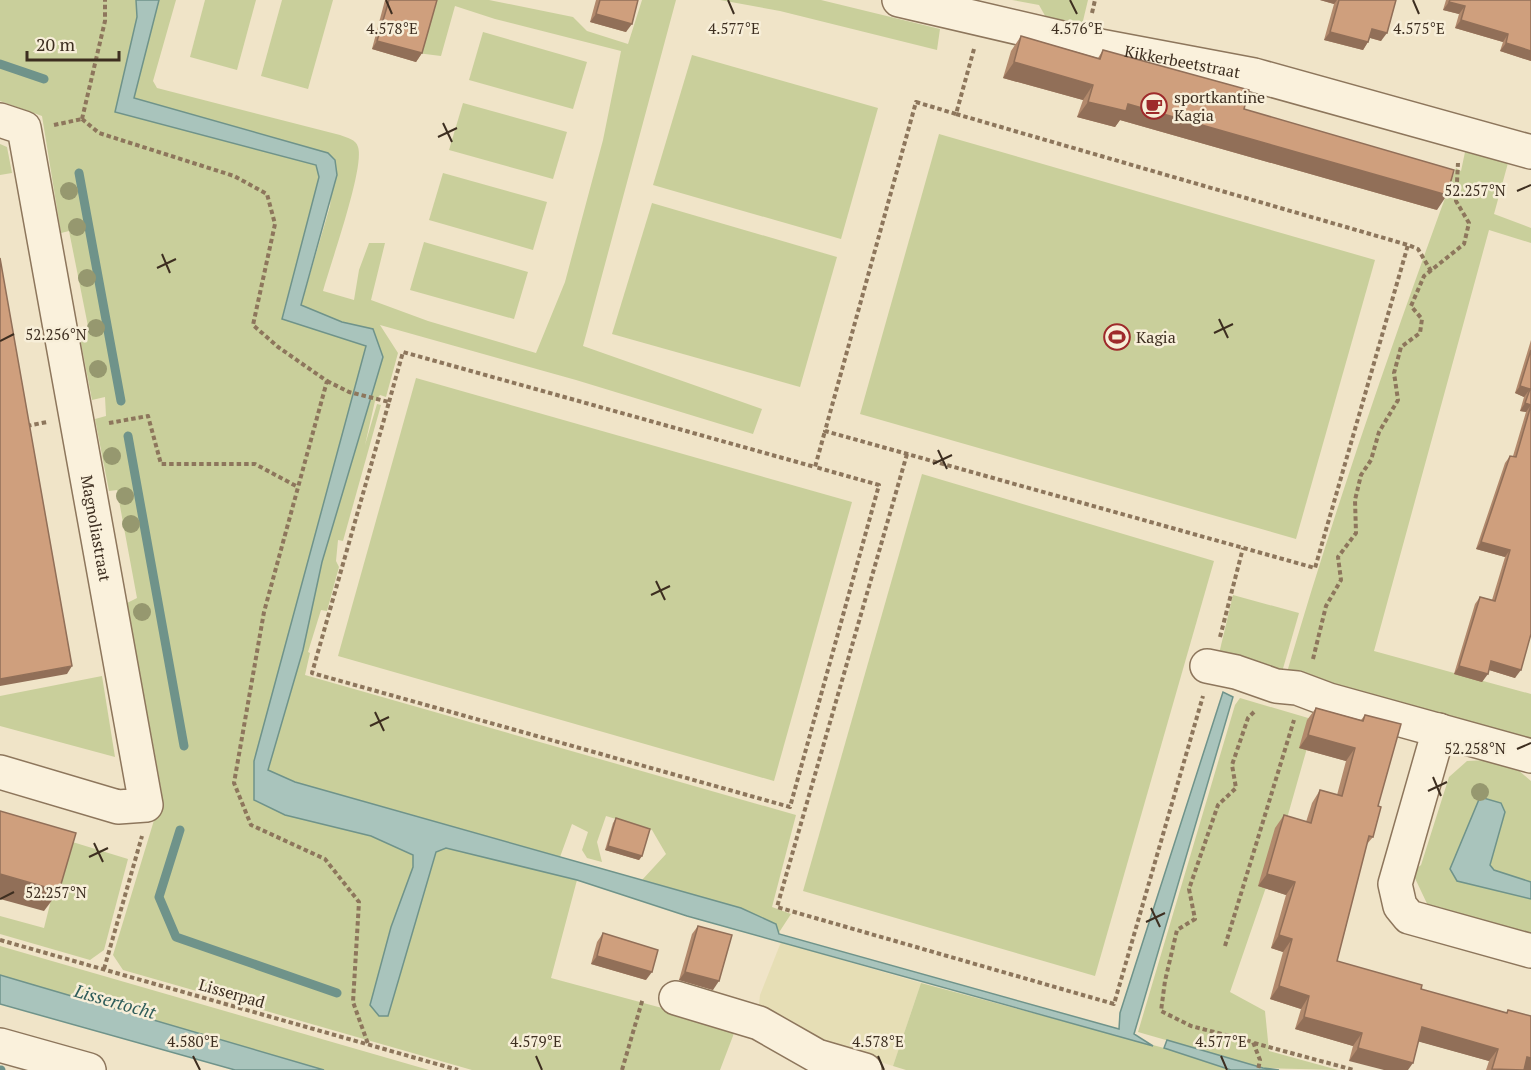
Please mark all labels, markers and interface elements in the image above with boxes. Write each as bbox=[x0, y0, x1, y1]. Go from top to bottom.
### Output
text: 4.578°E bbox=[366, 18, 418, 38]
text: 4.577°E bbox=[708, 18, 760, 38]
text: 4.576°E bbox=[1051, 18, 1103, 38]
text: 4.575°E bbox=[1393, 18, 1445, 38]
scale bar bbox=[27, 24, 118, 62]
text: 20 m bbox=[36, 32, 76, 56]
street label: Kikkerbeetstraat bbox=[1122, 40, 1242, 83]
place label: sportkantine Kagia bbox=[1174, 86, 1265, 126]
cafe icon: sportkantine Kagia bbox=[1139, 91, 1169, 121]
text: 52.257°N bbox=[1444, 180, 1506, 200]
sports icon: Kagia bbox=[1102, 322, 1132, 352]
text: 52.256°N bbox=[25, 324, 87, 344]
place label: Kagia bbox=[1136, 326, 1176, 348]
street label: Magnoliastraat bbox=[76, 473, 117, 583]
text: 52.258°N bbox=[1444, 738, 1506, 758]
text: 52.257°N bbox=[25, 882, 87, 902]
street label: Lisserpad bbox=[196, 973, 268, 1013]
water label: Lissertocht bbox=[71, 978, 160, 1024]
text: 4.580°E bbox=[167, 1031, 219, 1051]
text: 4.579°E bbox=[510, 1031, 562, 1051]
text: 4.578°E bbox=[852, 1031, 904, 1051]
text: 4.577°E bbox=[1195, 1031, 1247, 1051]

